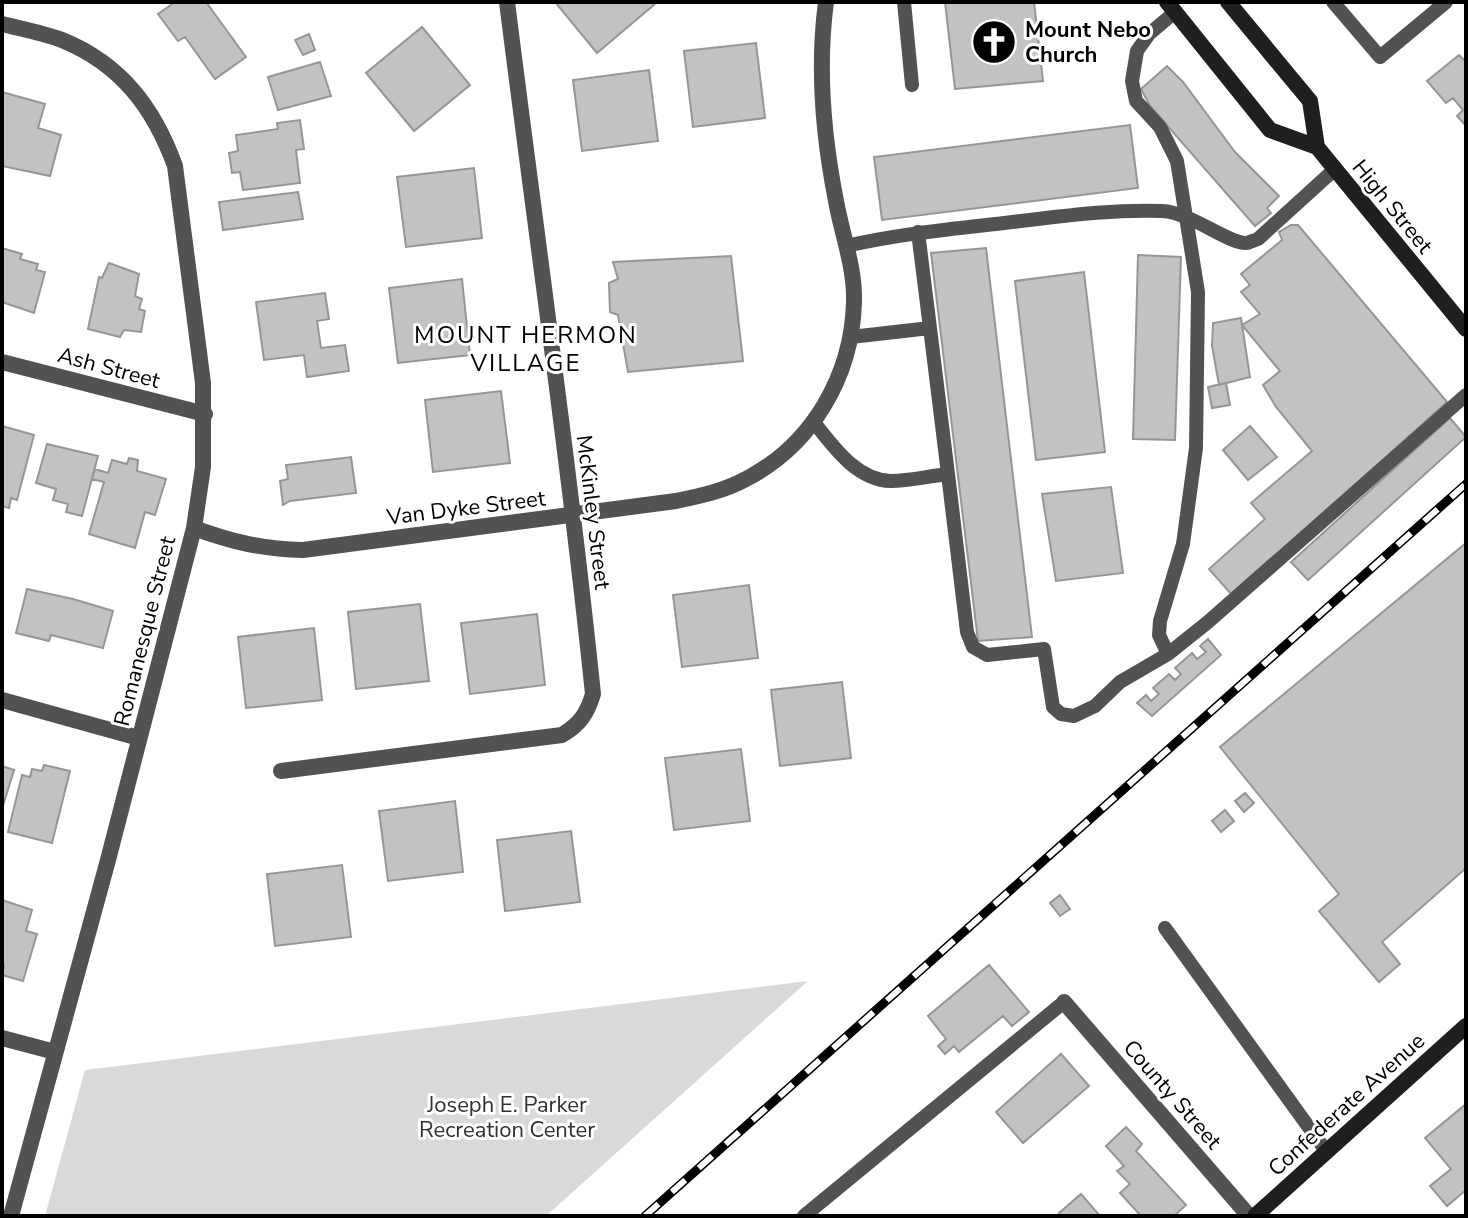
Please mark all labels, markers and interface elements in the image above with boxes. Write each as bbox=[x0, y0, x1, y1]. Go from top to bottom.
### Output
place label: Mount Nebo Church bbox=[1025, 15, 1151, 70]
church icon: Mount Nebo Church bbox=[970, 18, 1018, 66]
street label: High Street bbox=[1345, 153, 1440, 260]
district label: MOUNT HERMON VILLAGE bbox=[414, 319, 638, 379]
street label: Ash Street bbox=[54, 340, 163, 396]
street label: McKinley Street bbox=[569, 433, 617, 591]
street label: Van Dyke Street bbox=[384, 483, 547, 533]
street label: Romanesque Street bbox=[107, 533, 183, 729]
street label: Confederate Avenue bbox=[1262, 1026, 1431, 1183]
street label: County Street bbox=[1116, 1034, 1228, 1156]
park label: Joseph E. Parker Recreation Center bbox=[419, 1090, 595, 1145]

